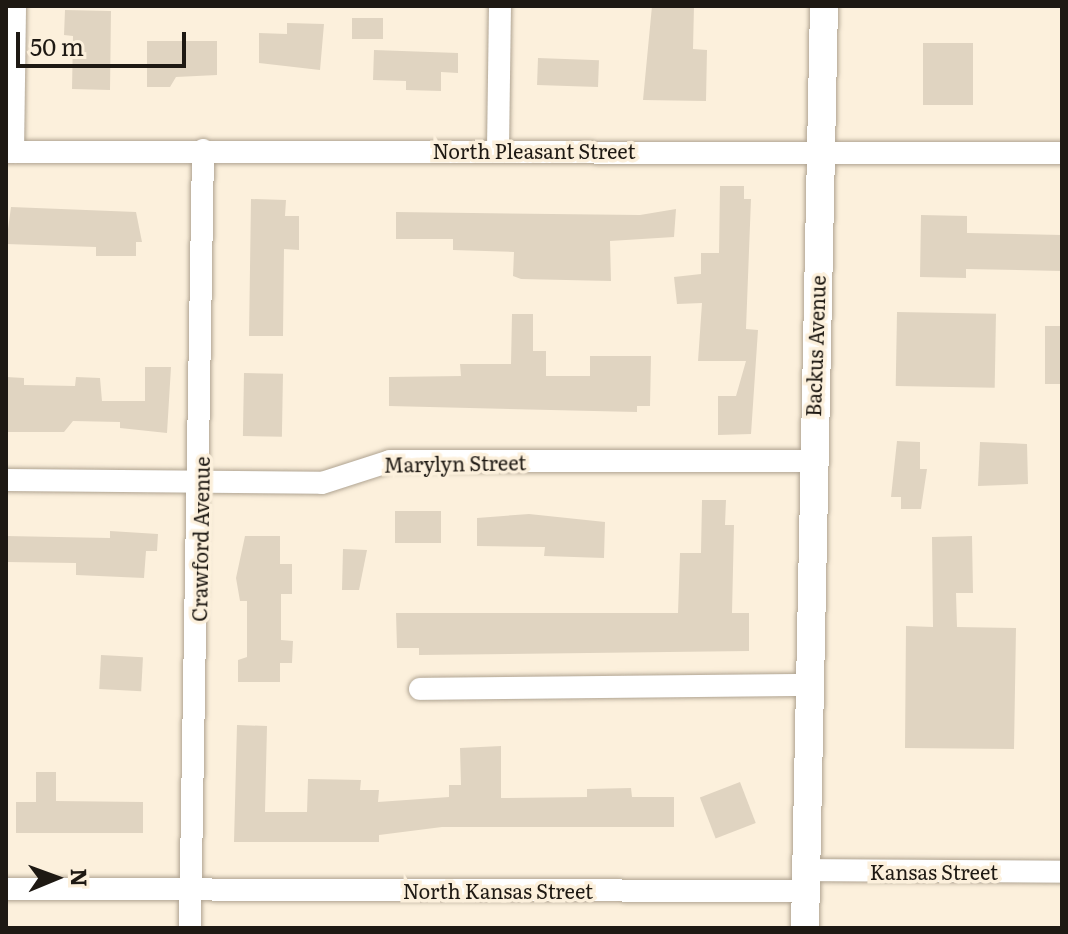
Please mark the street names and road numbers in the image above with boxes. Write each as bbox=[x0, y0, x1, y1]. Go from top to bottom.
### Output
street label: North Pleasant Street bbox=[432, 138, 636, 162]
street label: Backus Avenue bbox=[801, 275, 829, 417]
street label: Marylyn Street bbox=[383, 450, 527, 476]
street label: Crawford Avenue bbox=[187, 456, 213, 622]
street label: Kansas Street bbox=[870, 859, 998, 883]
street label: North Kansas Street bbox=[403, 878, 593, 902]

